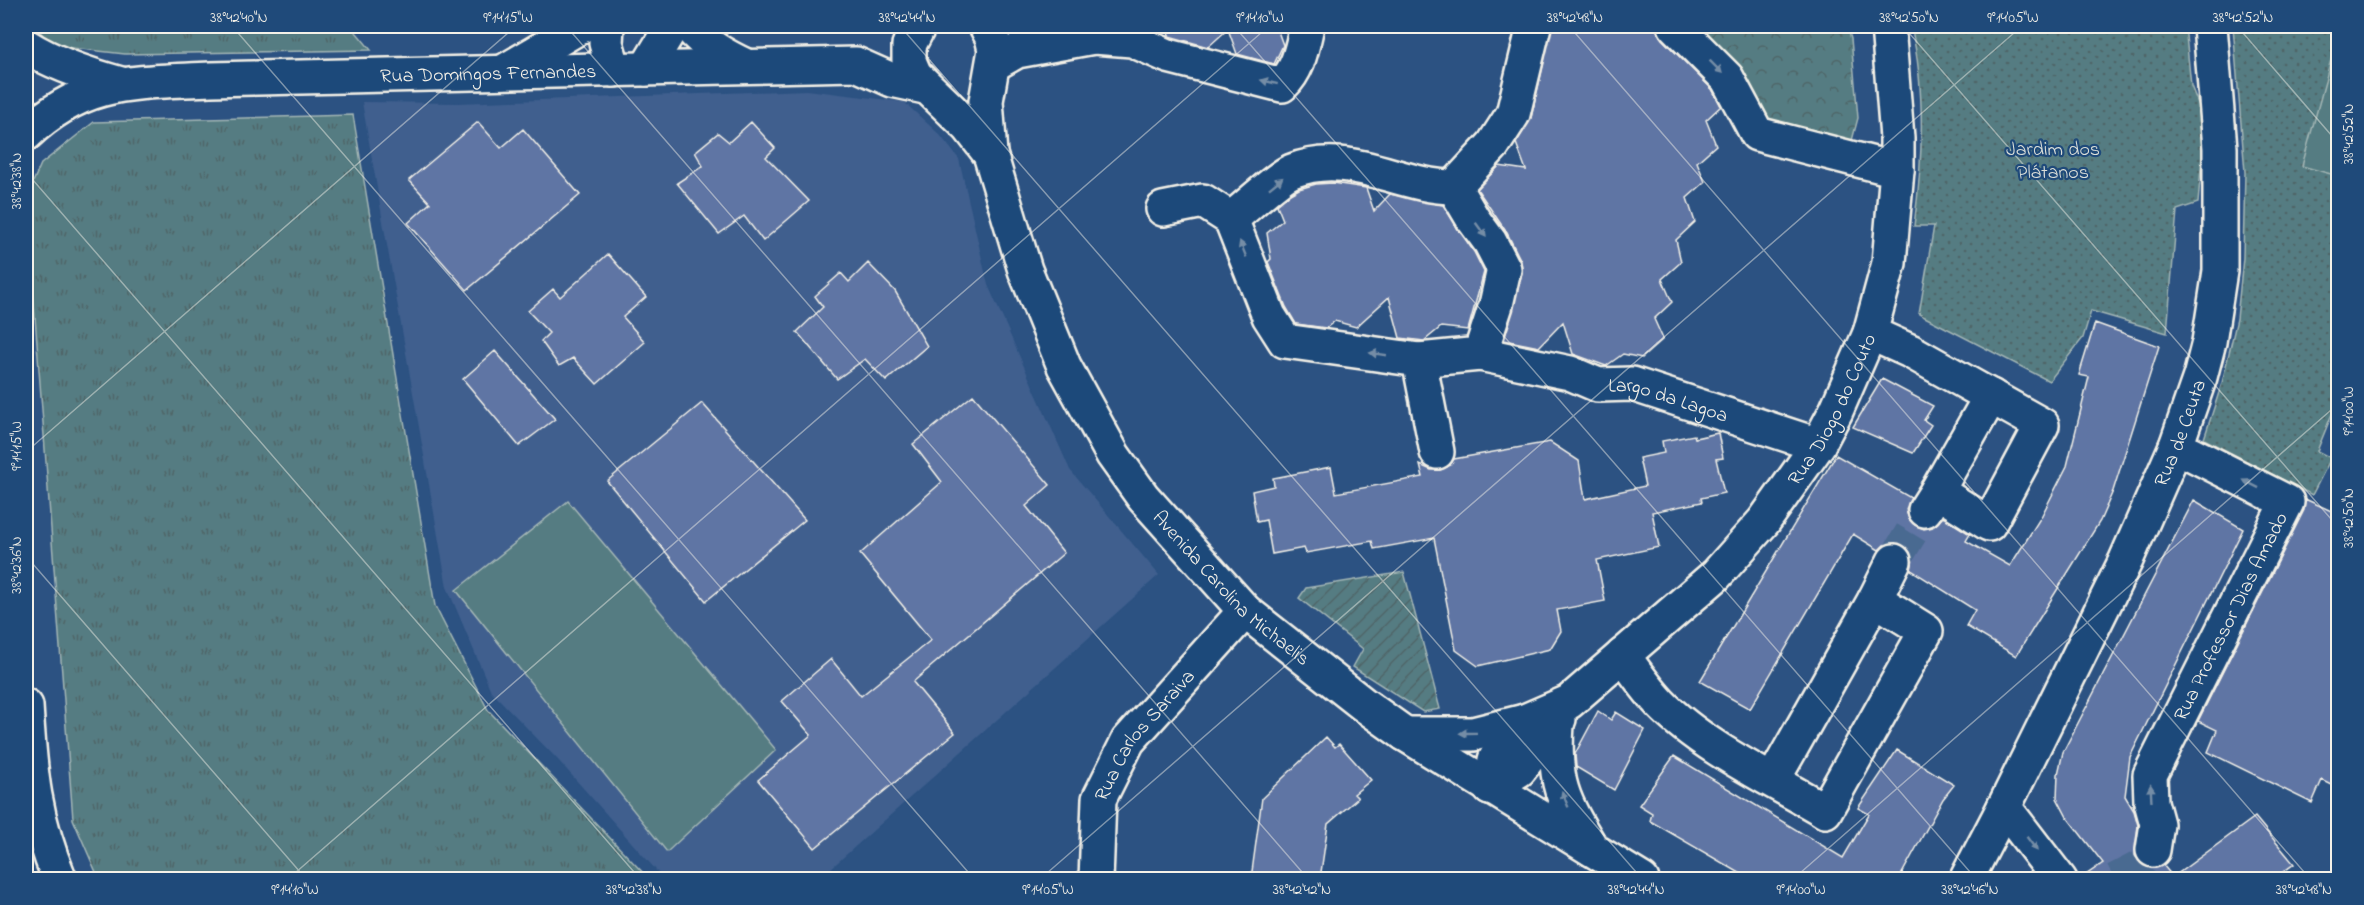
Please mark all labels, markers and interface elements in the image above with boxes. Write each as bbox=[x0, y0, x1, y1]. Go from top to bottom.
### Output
text: 38°42'40"N bbox=[210, 7, 268, 29]
text: 9°14'15"W bbox=[483, 7, 533, 29]
text: 38°42'44"N bbox=[878, 7, 936, 29]
text: 9°14'10"W bbox=[1236, 7, 1284, 29]
text: 38°42'48"N bbox=[1547, 7, 1603, 29]
text: 38°42'50"N bbox=[1879, 7, 1939, 29]
text: 9°14'05"W bbox=[1987, 7, 2039, 29]
text: 38°42'52"N bbox=[2213, 7, 2273, 29]
street label: Rua Domingos Fernandes bbox=[380, 58, 597, 92]
one-way arrow bbox=[1708, 60, 1722, 74]
one-way arrow bbox=[1260, 77, 1279, 87]
text: 38°42'52"N bbox=[2338, 104, 2360, 164]
park label: Jardim dos Plátanos bbox=[2006, 136, 2100, 188]
text: 38°42'38"N bbox=[6, 153, 28, 209]
one-way arrow bbox=[1268, 176, 1284, 189]
one-way arrow bbox=[1475, 221, 1487, 237]
one-way arrow bbox=[1237, 240, 1247, 258]
street label: Rua Diogo do Couto bbox=[1782, 330, 1885, 492]
one-way arrow bbox=[1368, 349, 1387, 358]
street label: Largo da Lagoa bbox=[1608, 372, 1731, 432]
street label: Rua de Ceuta bbox=[2148, 376, 2215, 492]
text: 9°14'00"W bbox=[2338, 386, 2360, 436]
text: 9°14'15"W bbox=[6, 421, 28, 471]
one-way arrow bbox=[2243, 479, 2260, 489]
text: 38°42'50"N bbox=[2338, 488, 2360, 548]
street label: Avenida Carolina Michaelis bbox=[1145, 505, 1315, 674]
street label: Rua Professor Dias Amado bbox=[2167, 508, 2297, 726]
text: 38°42'36"N bbox=[6, 536, 28, 594]
street label: Rua Carlos Saraiva bbox=[1088, 664, 1203, 807]
one-way arrow bbox=[1458, 729, 1477, 738]
one-way arrow bbox=[2146, 783, 2155, 802]
one-way arrow bbox=[1560, 790, 1570, 808]
one-way arrow bbox=[2026, 835, 2038, 851]
text: 9°14'10"W bbox=[271, 879, 319, 901]
text: 38°42'38"N bbox=[606, 879, 662, 901]
text: 9°14'05"W bbox=[1022, 879, 1074, 901]
text: 38°42'42"N bbox=[1273, 879, 1331, 901]
text: 38°42'44"N bbox=[1607, 879, 1665, 901]
text: 9°14'00"W bbox=[1776, 879, 1826, 901]
text: 38°42'46"N bbox=[1941, 879, 1999, 901]
text: 38°42'48"N bbox=[2276, 879, 2332, 901]

